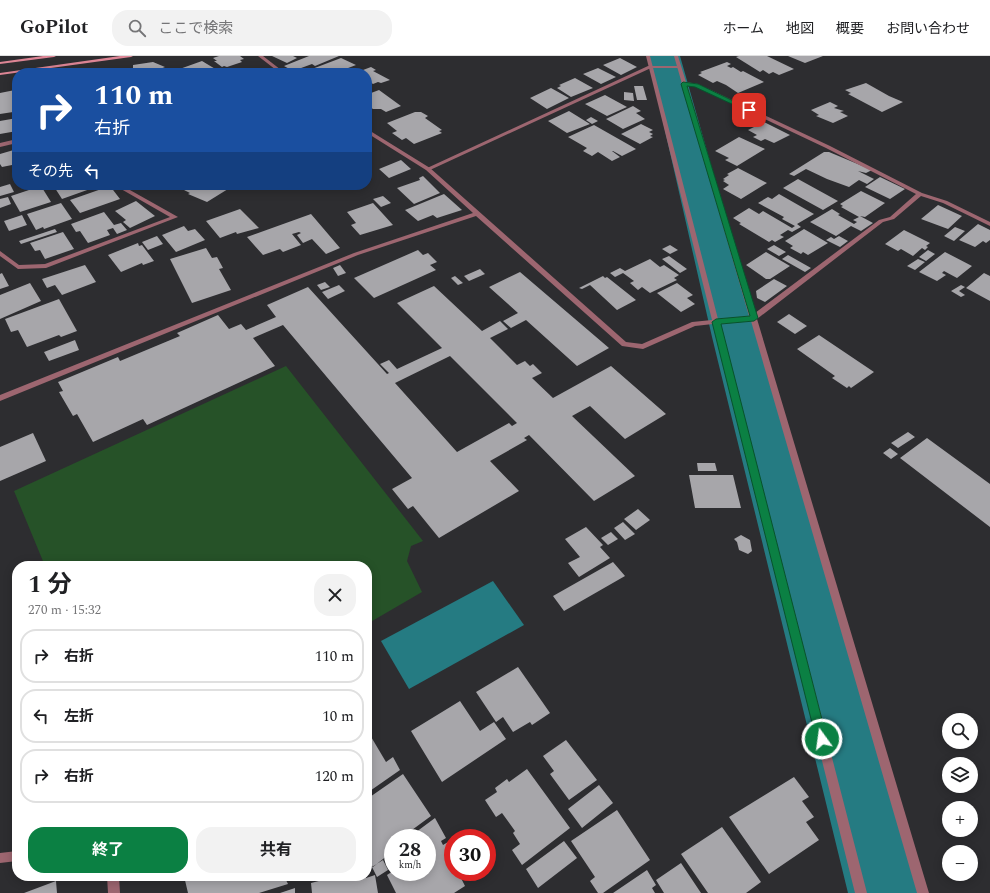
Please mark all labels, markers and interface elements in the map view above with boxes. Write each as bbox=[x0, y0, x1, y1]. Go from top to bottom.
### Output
search box bbox=[112, 10, 392, 46]
text: GoPilot bbox=[20, 13, 88, 42]
icon: search bbox=[126, 17, 148, 39]
text: ここで検索 bbox=[158, 17, 233, 40]
text: ホーム bbox=[722, 18, 764, 39]
text: 地図 bbox=[786, 18, 814, 39]
text: 概要 bbox=[836, 18, 864, 39]
text: お問い合わせ bbox=[886, 18, 970, 39]
text: 110 m bbox=[94, 74, 173, 117]
icon: right bbox=[28, 84, 80, 136]
pin bbox=[732, 93, 766, 127]
icon: arrive bbox=[738, 99, 760, 121]
text: 右折 bbox=[94, 115, 130, 142]
text: その先 bbox=[28, 160, 73, 183]
icon: left bbox=[81, 160, 103, 182]
text: 1 分 bbox=[28, 567, 71, 603]
button: close bbox=[314, 574, 356, 616]
text: 270 m · 15:32 bbox=[28, 600, 101, 620]
icon: right bbox=[30, 645, 52, 667]
text: 右折 bbox=[64, 645, 94, 668]
text: 110 m bbox=[315, 645, 354, 668]
icon: left bbox=[30, 705, 52, 727]
text: 左折 bbox=[64, 705, 94, 728]
text: 10 m bbox=[322, 705, 354, 728]
map controls bbox=[942, 713, 978, 881]
button: search bbox=[942, 713, 978, 749]
position arrow bbox=[801, 718, 843, 760]
button: layers bbox=[942, 757, 978, 793]
icon: right bbox=[30, 765, 52, 787]
text: 右折 bbox=[64, 765, 94, 788]
text: 120 m bbox=[315, 765, 354, 788]
button: + bbox=[942, 801, 978, 837]
button: 終了 bbox=[28, 827, 188, 873]
button: 共有 bbox=[196, 827, 356, 873]
speed limit sign: 30 bbox=[444, 829, 496, 881]
text: 28 bbox=[399, 835, 421, 865]
button: − bbox=[942, 845, 978, 881]
text: km/h bbox=[399, 857, 421, 873]

